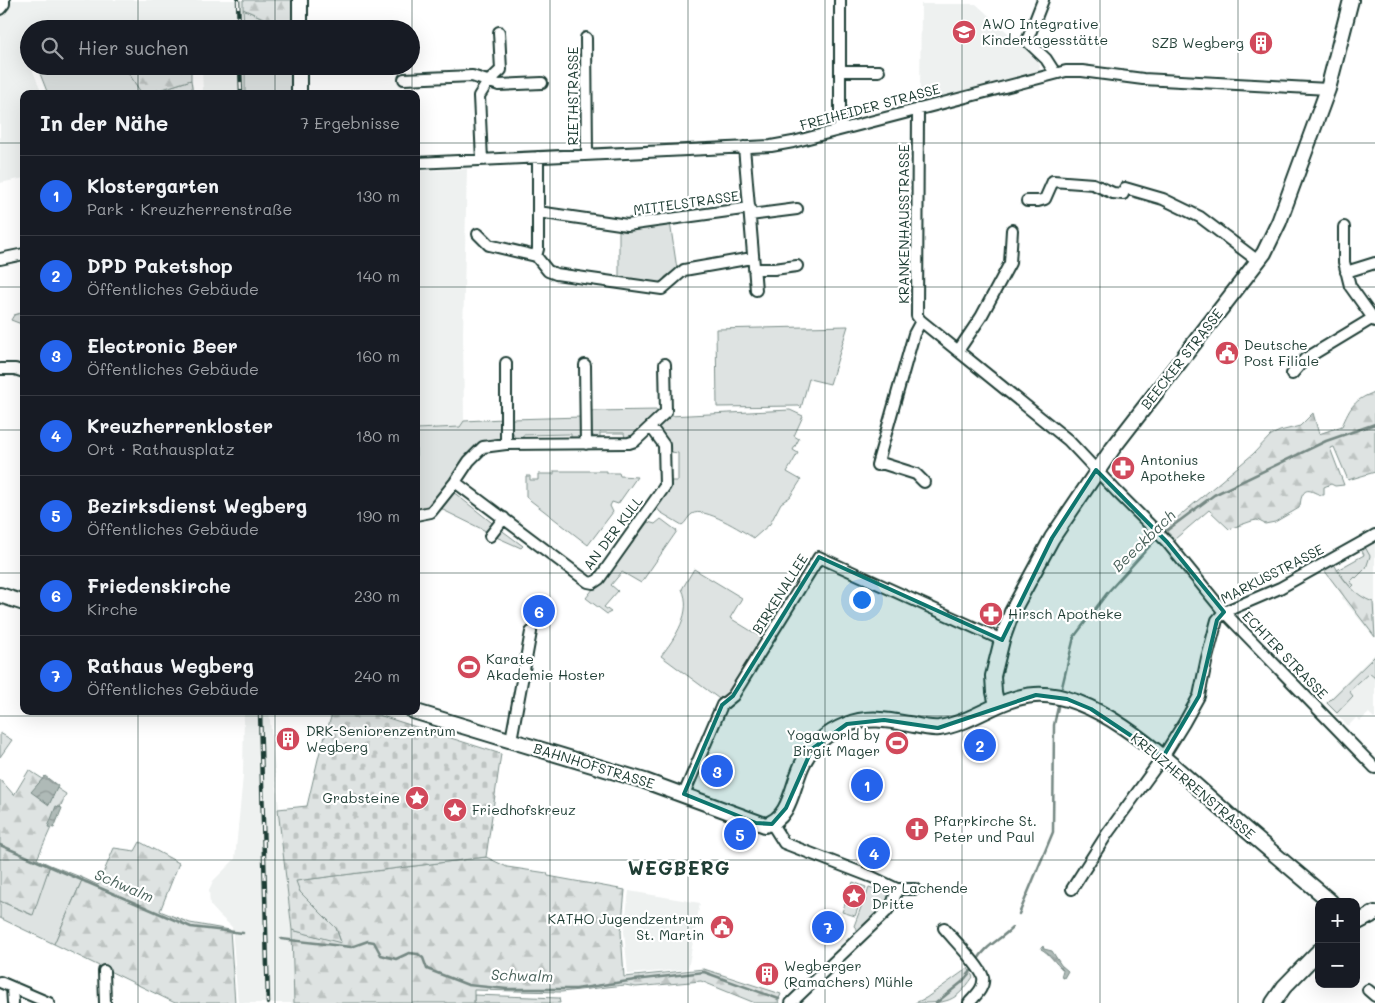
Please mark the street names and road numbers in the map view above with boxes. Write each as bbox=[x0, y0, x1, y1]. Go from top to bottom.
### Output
street label: RIETHSTRASSE bbox=[563, 46, 582, 146]
street label: FREIHEIDER STRASSE bbox=[798, 79, 942, 134]
street label: KRANKENHAUSSTRASSE bbox=[894, 144, 913, 304]
street label: MITTELSTRASSE bbox=[632, 186, 740, 219]
street label: BEECKER STRASSE bbox=[1136, 304, 1227, 413]
street label: AN DER KULL bbox=[578, 491, 647, 574]
street label: MARKUSSTRASSE bbox=[1217, 539, 1327, 608]
street label: BIRKENALLEE bbox=[747, 550, 812, 637]
street label: ECHTER STRASSE bbox=[1238, 607, 1332, 703]
street label: KREUZHERRENSTRASSE bbox=[1127, 728, 1259, 843]
street label: BAHNHOFSTRASSE bbox=[531, 738, 657, 793]

